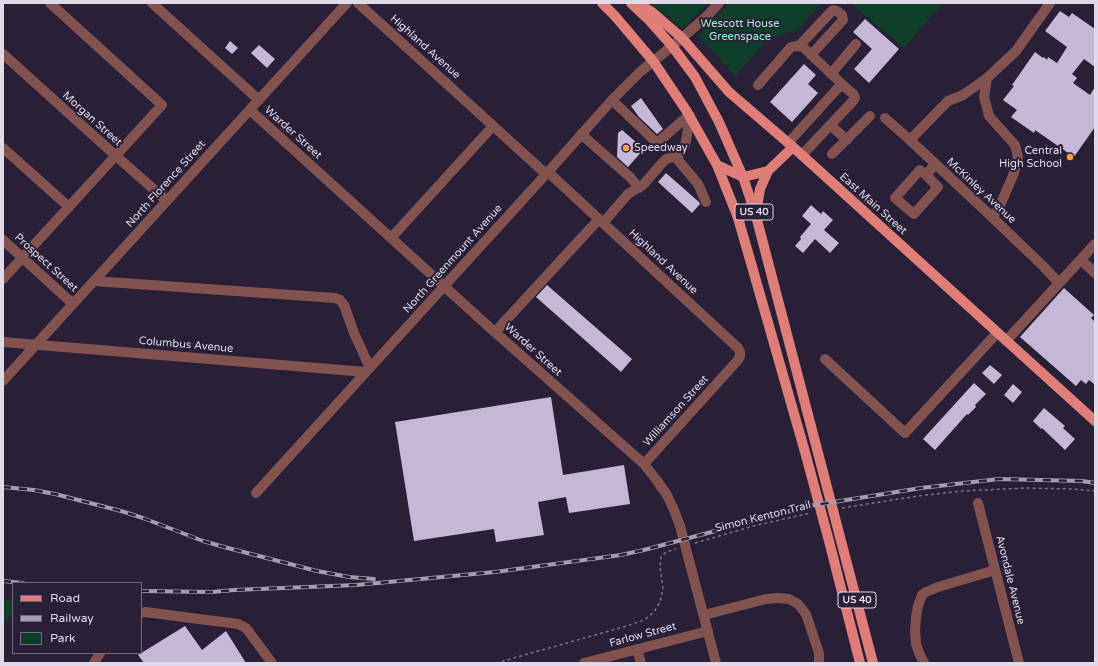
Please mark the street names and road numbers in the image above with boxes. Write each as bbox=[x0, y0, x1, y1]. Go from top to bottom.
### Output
street label: Highland Avenue bbox=[387, 12, 463, 82]
street label: Morgan Street bbox=[60, 89, 124, 149]
street label: Warder Street bbox=[262, 104, 324, 162]
street label: North Florence Street bbox=[123, 138, 209, 230]
street label: McKinley Avenue bbox=[944, 155, 1018, 227]
street label: East Main Street bbox=[837, 170, 909, 238]
street label: North Greenmount Avenue bbox=[401, 202, 505, 316]
road number: US 40 bbox=[735, 204, 773, 220]
street label: Highland Avenue bbox=[626, 227, 700, 297]
street label: Prospect Street bbox=[12, 231, 80, 295]
street label: Warder Street bbox=[502, 321, 564, 379]
street label: Columbus Avenue bbox=[138, 334, 234, 356]
street label: Williamson Street bbox=[641, 373, 711, 449]
street label: Simon Kenton Trail bbox=[714, 499, 812, 535]
street label: Avondale Avenue bbox=[993, 534, 1027, 626]
road number: US 40 bbox=[838, 592, 876, 608]
street label: Farlow Street bbox=[608, 620, 678, 650]

